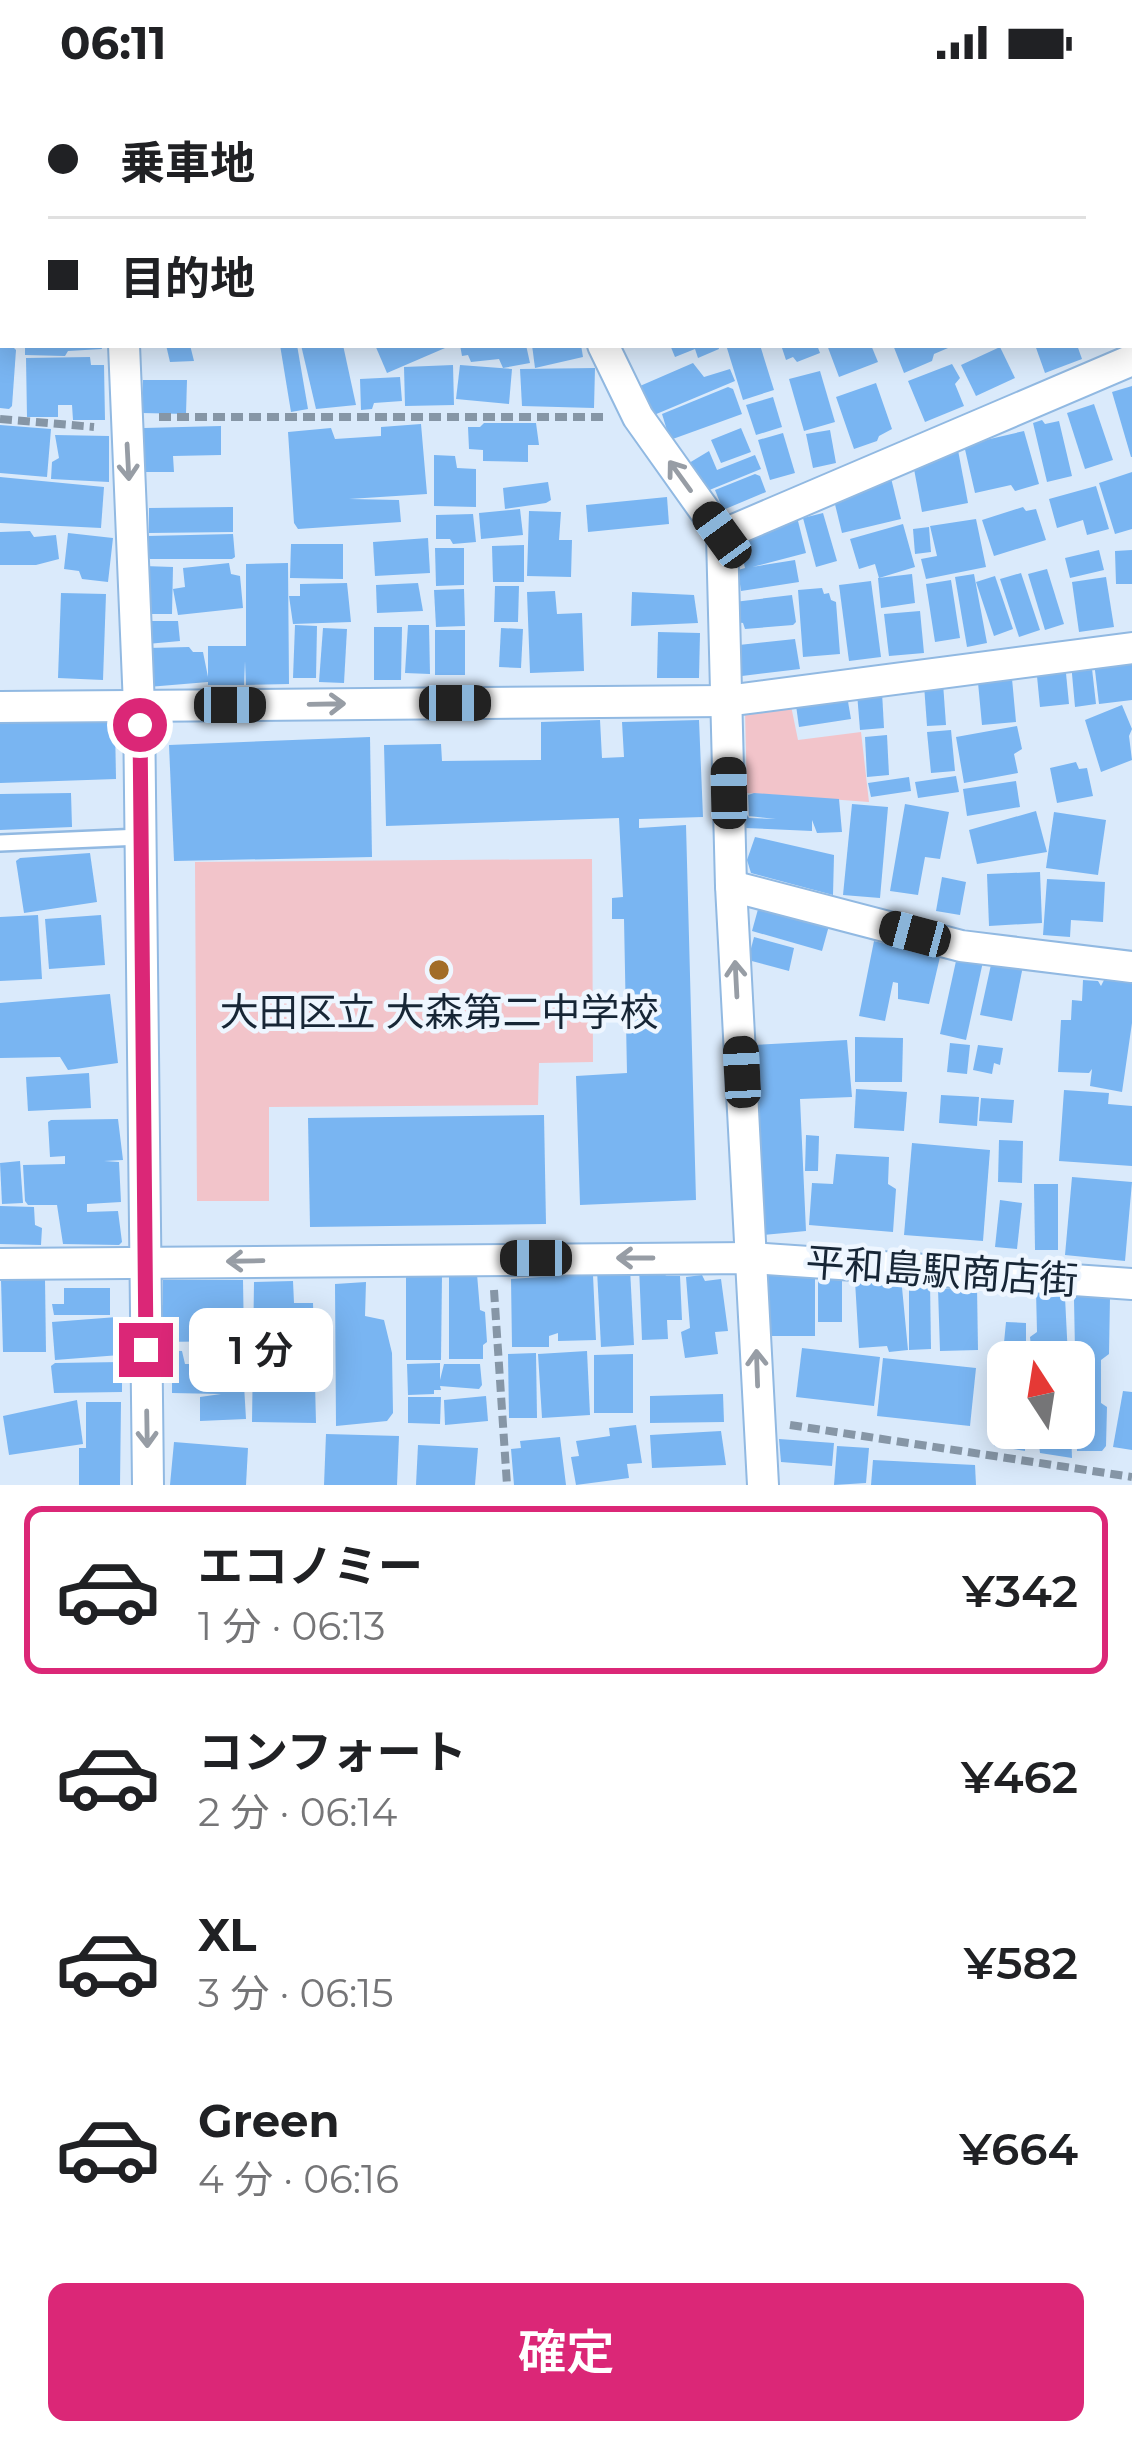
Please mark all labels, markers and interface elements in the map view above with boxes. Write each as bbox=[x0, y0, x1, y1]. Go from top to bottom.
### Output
text: 06:11 bbox=[60, 15, 166, 70]
text: 乗車地 bbox=[120, 135, 255, 190]
text: 目的地 bbox=[120, 250, 255, 305]
one-way arrow bbox=[117, 442, 140, 481]
one-way arrow bbox=[668, 461, 693, 494]
car bbox=[686, 495, 758, 575]
car bbox=[419, 685, 491, 721]
car bbox=[194, 687, 266, 723]
one-way arrow bbox=[307, 693, 346, 716]
route start bbox=[113, 698, 167, 752]
car bbox=[710, 757, 748, 829]
car bbox=[876, 907, 954, 961]
marker: 大田区立 大森第二中学校 bbox=[426, 957, 452, 983]
one-way arrow bbox=[724, 960, 747, 999]
place label: 大田区立 大森第二中学校 bbox=[219, 988, 659, 1036]
car bbox=[722, 1035, 762, 1109]
street label: 平和島駅商店街 bbox=[804, 1238, 1080, 1304]
car bbox=[500, 1240, 572, 1276]
one-way arrow bbox=[616, 1247, 655, 1269]
one-way arrow bbox=[226, 1250, 265, 1272]
callout: 1 分 bbox=[188, 1308, 332, 1392]
route end bbox=[119, 1323, 173, 1377]
text: 1 分 bbox=[229, 1326, 293, 1374]
north arrow bbox=[987, 1341, 1095, 1449]
map controls bbox=[987, 1341, 1095, 1449]
one-way arrow bbox=[745, 1349, 768, 1388]
one-way arrow bbox=[136, 1409, 159, 1448]
icon: car bbox=[54, 1536, 162, 1644]
text: エコノミー bbox=[198, 1538, 423, 1593]
text: ¥342 bbox=[962, 1563, 1078, 1618]
text: 1 分 · 06:13 bbox=[198, 1602, 385, 1650]
icon: car bbox=[54, 1722, 162, 1830]
text: コンフォート bbox=[198, 1724, 467, 1779]
text: ¥462 bbox=[961, 1749, 1078, 1804]
text: 2 分 · 06:14 bbox=[198, 1788, 397, 1836]
text: XL bbox=[198, 1907, 256, 1962]
icon: car bbox=[54, 1908, 162, 2016]
text: ¥582 bbox=[964, 1935, 1078, 1990]
text: 3 分 · 06:15 bbox=[198, 1969, 393, 2017]
text: Green bbox=[198, 2093, 340, 2148]
icon: car bbox=[54, 2094, 162, 2202]
text: ¥664 bbox=[959, 2121, 1078, 2176]
text: 4 分 · 06:16 bbox=[198, 2155, 399, 2203]
button: 確定 bbox=[48, 2283, 1084, 2421]

